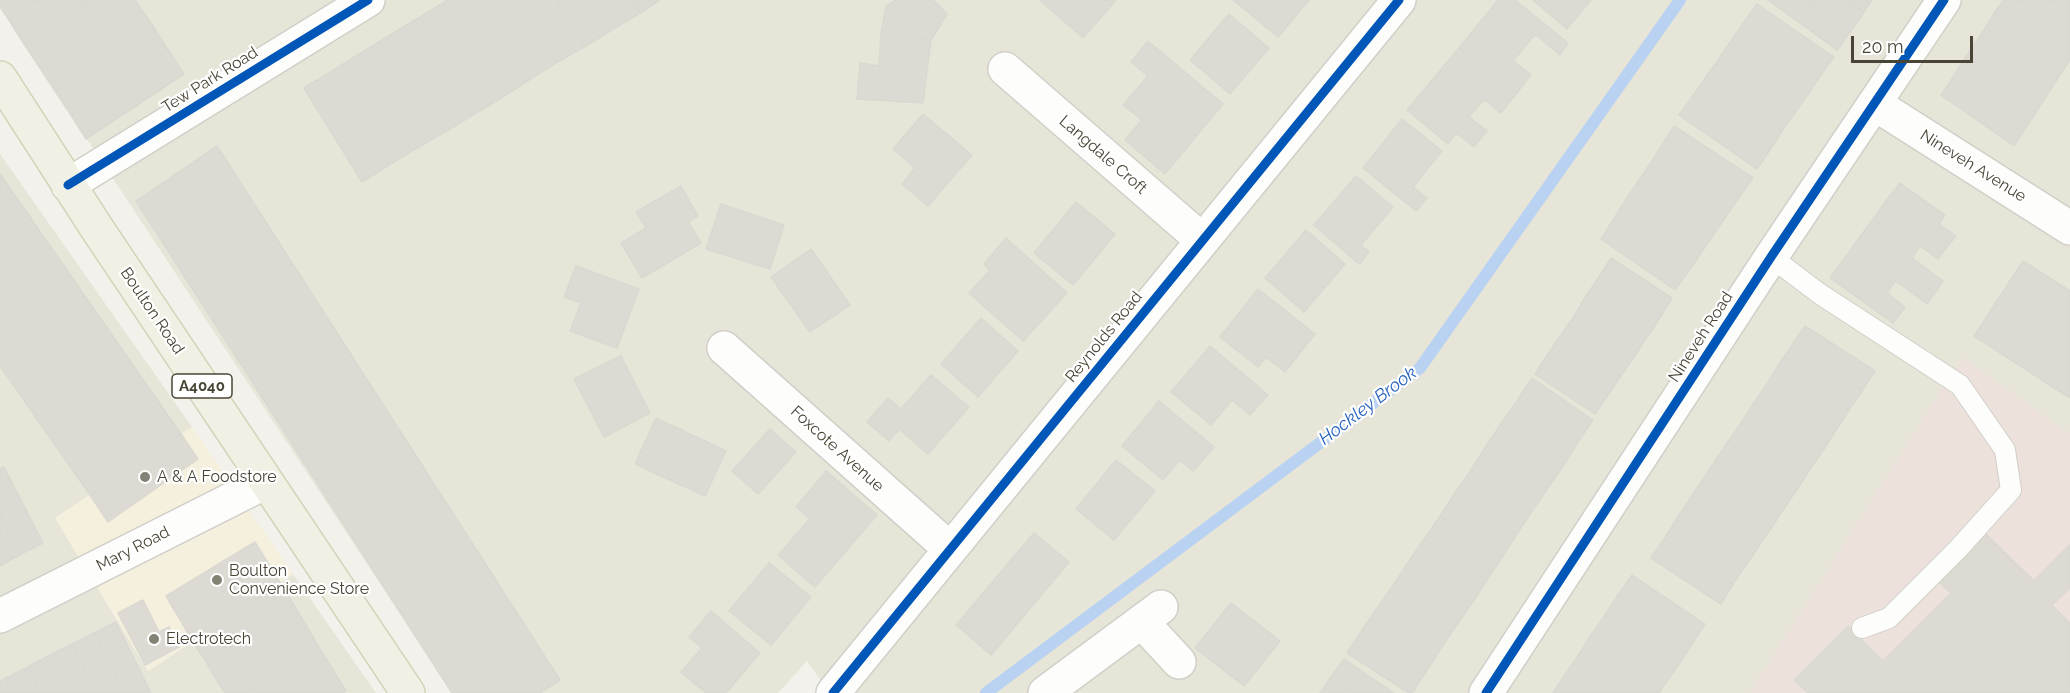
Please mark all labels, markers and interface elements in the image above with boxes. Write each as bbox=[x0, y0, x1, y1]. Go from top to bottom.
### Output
scale bar bbox=[1854, 24, 1976, 62]
text: 20 m bbox=[1862, 36, 1904, 57]
street label: Tew Park Road bbox=[159, 43, 261, 117]
street label: Langdale Croft bbox=[1055, 112, 1151, 198]
street label: Nineveh Avenue bbox=[1916, 126, 2030, 206]
street label: Boulton Road bbox=[116, 264, 188, 358]
street label: Reynolds Road bbox=[1062, 288, 1146, 386]
street label: Nineveh Road bbox=[1665, 288, 1737, 386]
water label: Hockley Brook bbox=[1315, 362, 1421, 450]
road number: A4040 bbox=[172, 374, 232, 398]
street label: Foxcote Avenue bbox=[786, 402, 888, 496]
place label: A & A Foodstore bbox=[157, 467, 277, 487]
marker: A & A Foodstore bbox=[138, 470, 152, 484]
street label: Mary Road bbox=[93, 522, 173, 576]
place label: Boulton Convenience Store bbox=[229, 561, 369, 599]
marker: Boulton Convenience Store bbox=[210, 573, 224, 587]
place label: Electrotech bbox=[166, 629, 251, 649]
marker: Electrotech bbox=[147, 632, 161, 646]

